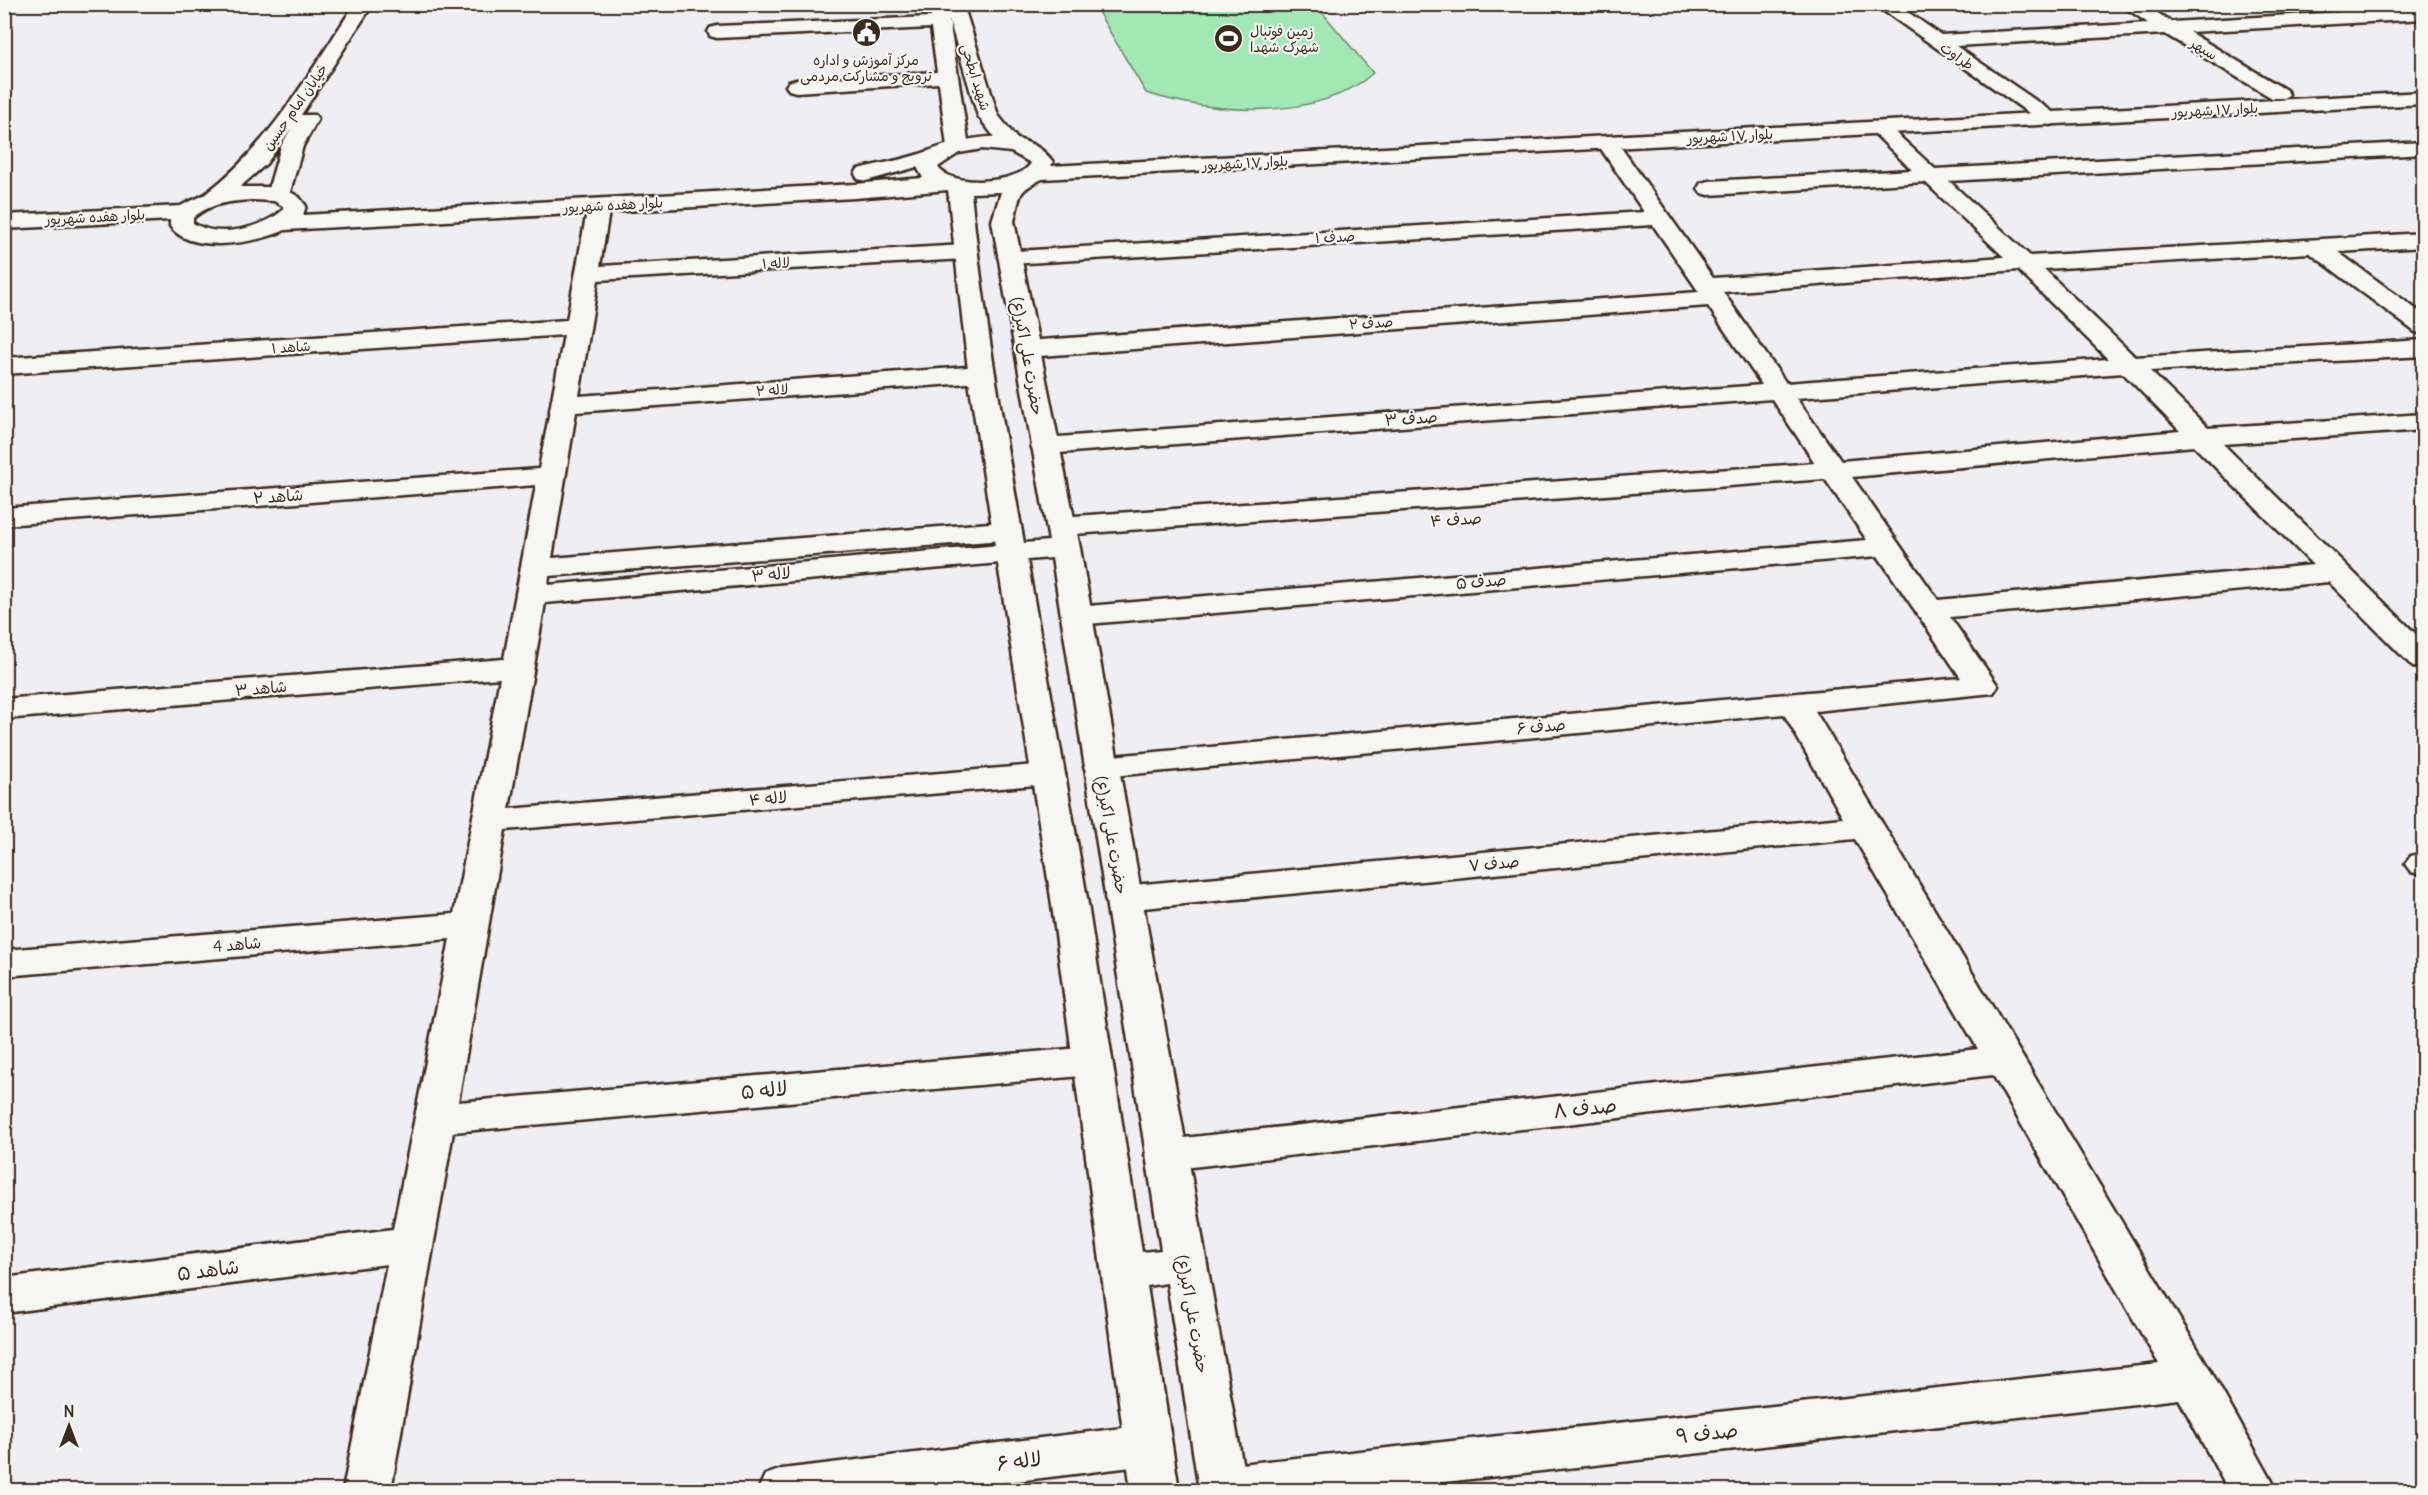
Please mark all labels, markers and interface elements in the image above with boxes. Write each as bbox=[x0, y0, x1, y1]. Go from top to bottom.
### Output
public building icon: مرکز آموزش و اداره ترویج و مشارکت مردمی bbox=[850, 17, 882, 49]
place label: زمین فوتبال شهرک شهدا bbox=[1250, 22, 1319, 56]
sports icon: زمین فوتبال شهرک شهدا bbox=[1213, 23, 1245, 55]
street label: سپهر bbox=[2186, 33, 2221, 65]
street label: طراوت bbox=[1937, 38, 1977, 74]
street label: شهید ابطحی bbox=[957, 41, 995, 113]
place label: مرکز آموزش و اداره ترویج و مشارکت مردمی bbox=[800, 51, 933, 86]
street label: خیابان امام حسین bbox=[258, 60, 333, 155]
street label: بلوار ۱۷ شهریور bbox=[2171, 99, 2258, 121]
street label: بلوار ۱۷ شهریور bbox=[1686, 125, 1773, 147]
street label: بلوار ۱۷ شهریور bbox=[1201, 152, 1288, 174]
street label: بلوار هفده شهریور bbox=[561, 193, 664, 217]
street label: بلوار هفده شهریور bbox=[43, 205, 146, 229]
street label: صدف ۱ bbox=[1315, 227, 1355, 247]
street label: لاله ۱ bbox=[762, 253, 790, 273]
street label: حضرت علی اکبر(ع) bbox=[1006, 295, 1048, 417]
street label: صدف ۲ bbox=[1348, 312, 1394, 334]
street label: شاهد ۱ bbox=[271, 337, 311, 357]
street label: لاله ۲ bbox=[755, 380, 789, 400]
street label: صدف ۳ bbox=[1384, 406, 1438, 430]
street label: شاهد ۲ bbox=[252, 484, 304, 508]
street label: صدف ۴ bbox=[1429, 507, 1483, 531]
street label: لاله ۳ bbox=[751, 562, 791, 586]
street label: صدف ۵ bbox=[1455, 569, 1507, 593]
street label: شاهد ۳ bbox=[234, 676, 288, 700]
street label: صدف ۶ bbox=[1516, 714, 1566, 738]
street label: حضرت علی اکبر(ع) bbox=[1090, 774, 1132, 896]
street label: لاله ۴ bbox=[748, 786, 788, 810]
street label: صدف ۷ bbox=[1468, 851, 1520, 875]
street label: شاهد 4 bbox=[212, 932, 262, 956]
street label: لاله ۵ bbox=[740, 1075, 788, 1104]
street label: صدف ۸ bbox=[1552, 1092, 1618, 1123]
street label: شاهد ۵ bbox=[175, 1253, 240, 1286]
street label: حضرت علی اکبر(ع) bbox=[1171, 1253, 1213, 1375]
north arrow bbox=[39, 1396, 99, 1456]
text: N bbox=[63, 1401, 75, 1421]
street label: صدف ۹ bbox=[1675, 1417, 1739, 1448]
street label: لاله ۶ bbox=[995, 1445, 1043, 1476]

